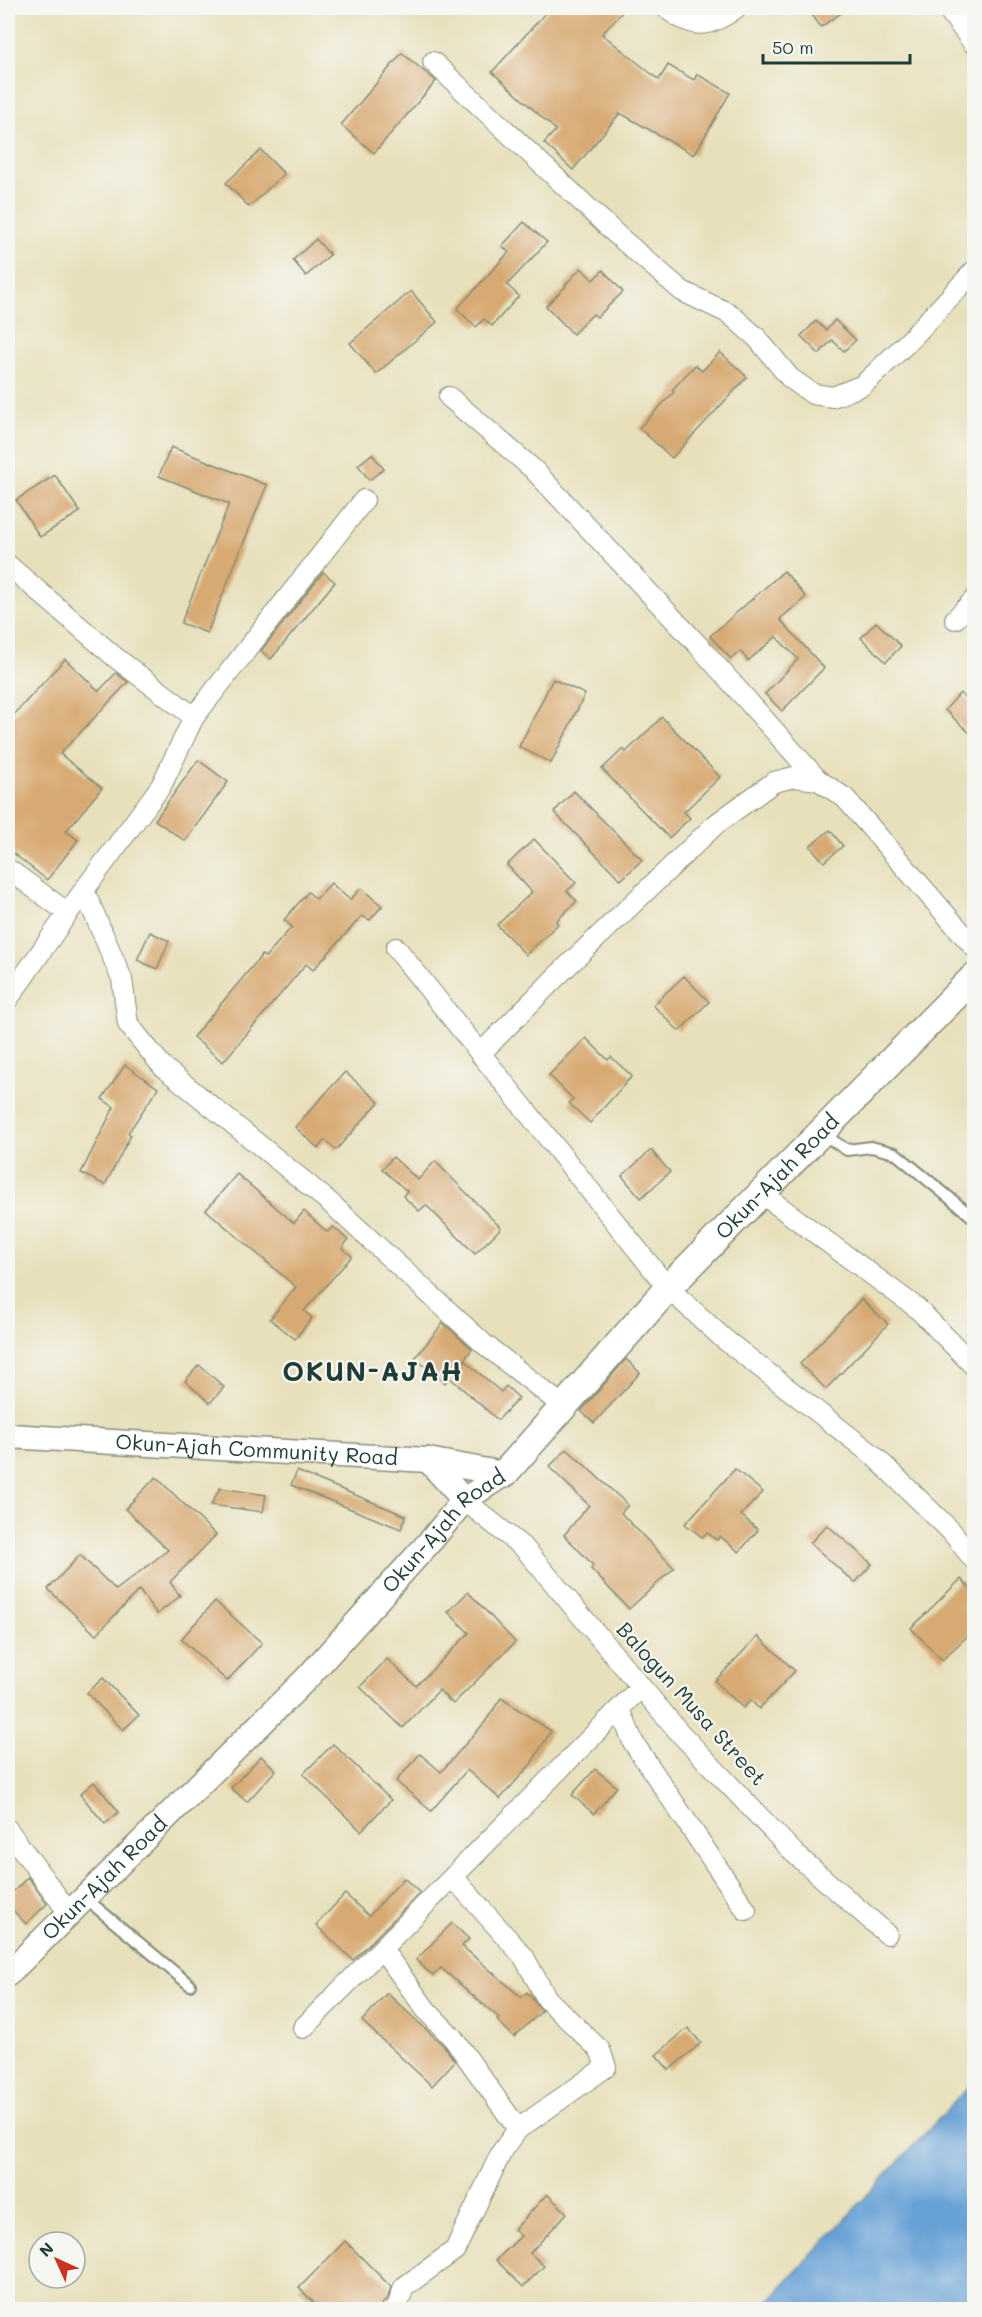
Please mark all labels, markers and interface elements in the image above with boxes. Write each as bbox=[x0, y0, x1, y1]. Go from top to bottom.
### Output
scale bar bbox=[763, 27, 910, 65]
text: 50 m bbox=[772, 35, 814, 59]
street label: Okun-Ajah Road bbox=[709, 1107, 844, 1244]
district label: OKUN-AJAH bbox=[282, 1353, 464, 1388]
street label: Okun-Ajah Community Road bbox=[115, 1427, 399, 1470]
street label: Okun-Ajah Road bbox=[375, 1462, 510, 1598]
street label: Balogun Musa Street bbox=[612, 1616, 773, 1790]
street label: Okun-Ajah Road bbox=[35, 1809, 172, 1945]
north arrow bbox=[27, 2230, 87, 2290]
text: N bbox=[34, 2237, 58, 2261]

